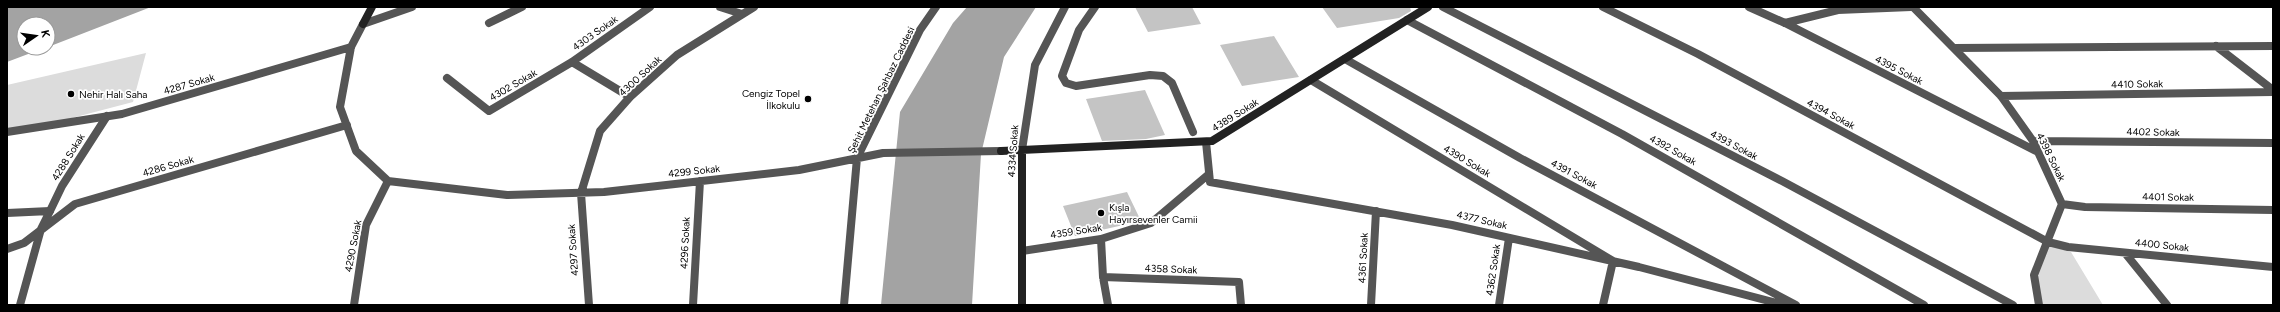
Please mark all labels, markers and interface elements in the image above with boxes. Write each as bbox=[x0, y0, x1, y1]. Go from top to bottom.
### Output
street label: 4303 Sokak bbox=[570, 13, 620, 53]
north arrow bbox=[16, 16, 56, 56]
street label: Şehit Metehan Şahbaz Caddesi bbox=[845, 25, 917, 155]
text: K bbox=[38, 29, 53, 40]
street label: 4395 Sokak bbox=[1873, 52, 1925, 88]
street label: 4300 Sokak bbox=[616, 53, 664, 99]
street label: 4302 Sokak bbox=[487, 66, 539, 104]
street label: 4287 Sokak bbox=[162, 70, 216, 97]
street label: 4410 Sokak bbox=[2111, 77, 2163, 91]
place label: Cengiz Topel İlkokulu bbox=[742, 87, 800, 112]
place label: Nehir Halı Saha bbox=[79, 88, 147, 101]
marker: Nehir Halı Saha bbox=[66, 89, 76, 99]
marker: Cengiz Topel İlkokulu bbox=[803, 94, 813, 104]
street label: 4389 Sokak bbox=[1209, 95, 1261, 134]
street label: 4394 Sokak bbox=[1805, 96, 1857, 132]
street label: 4334 Sokak bbox=[1005, 124, 1021, 178]
street label: 4402 Sokak bbox=[2126, 125, 2180, 139]
street label: 4393 Sokak bbox=[1708, 127, 1760, 163]
street label: 4288 Sokak bbox=[48, 131, 88, 183]
street label: 4398 Sokak bbox=[2034, 131, 2068, 184]
street label: 4392 Sokak bbox=[1647, 132, 1699, 168]
street label: 4390 Sokak bbox=[1441, 142, 1493, 180]
street label: 4286 Sokak bbox=[141, 152, 195, 180]
street label: 4391 Sokak bbox=[1549, 156, 1599, 192]
street label: 4299 Sokak bbox=[667, 162, 721, 180]
street label: 4401 Sokak bbox=[2142, 190, 2194, 204]
place label: Kışla Hayırsevenler Camii bbox=[1109, 201, 1198, 226]
marker: Kışla Hayırsevenler Camii bbox=[1096, 208, 1106, 218]
street label: 4377 Sokak bbox=[1455, 208, 1509, 232]
street label: 4296 Sokak bbox=[677, 216, 693, 269]
street label: 4290 Sokak bbox=[342, 219, 364, 273]
street label: 4359 Sokak bbox=[1049, 220, 1103, 242]
street label: 4297 Sokak bbox=[565, 223, 581, 276]
street label: 4361 Sokak bbox=[1355, 232, 1371, 284]
street label: 4400 Sokak bbox=[2134, 236, 2190, 254]
street label: 4362 Sokak bbox=[1483, 243, 1503, 297]
street label: 4358 Sokak bbox=[1144, 262, 1198, 276]

